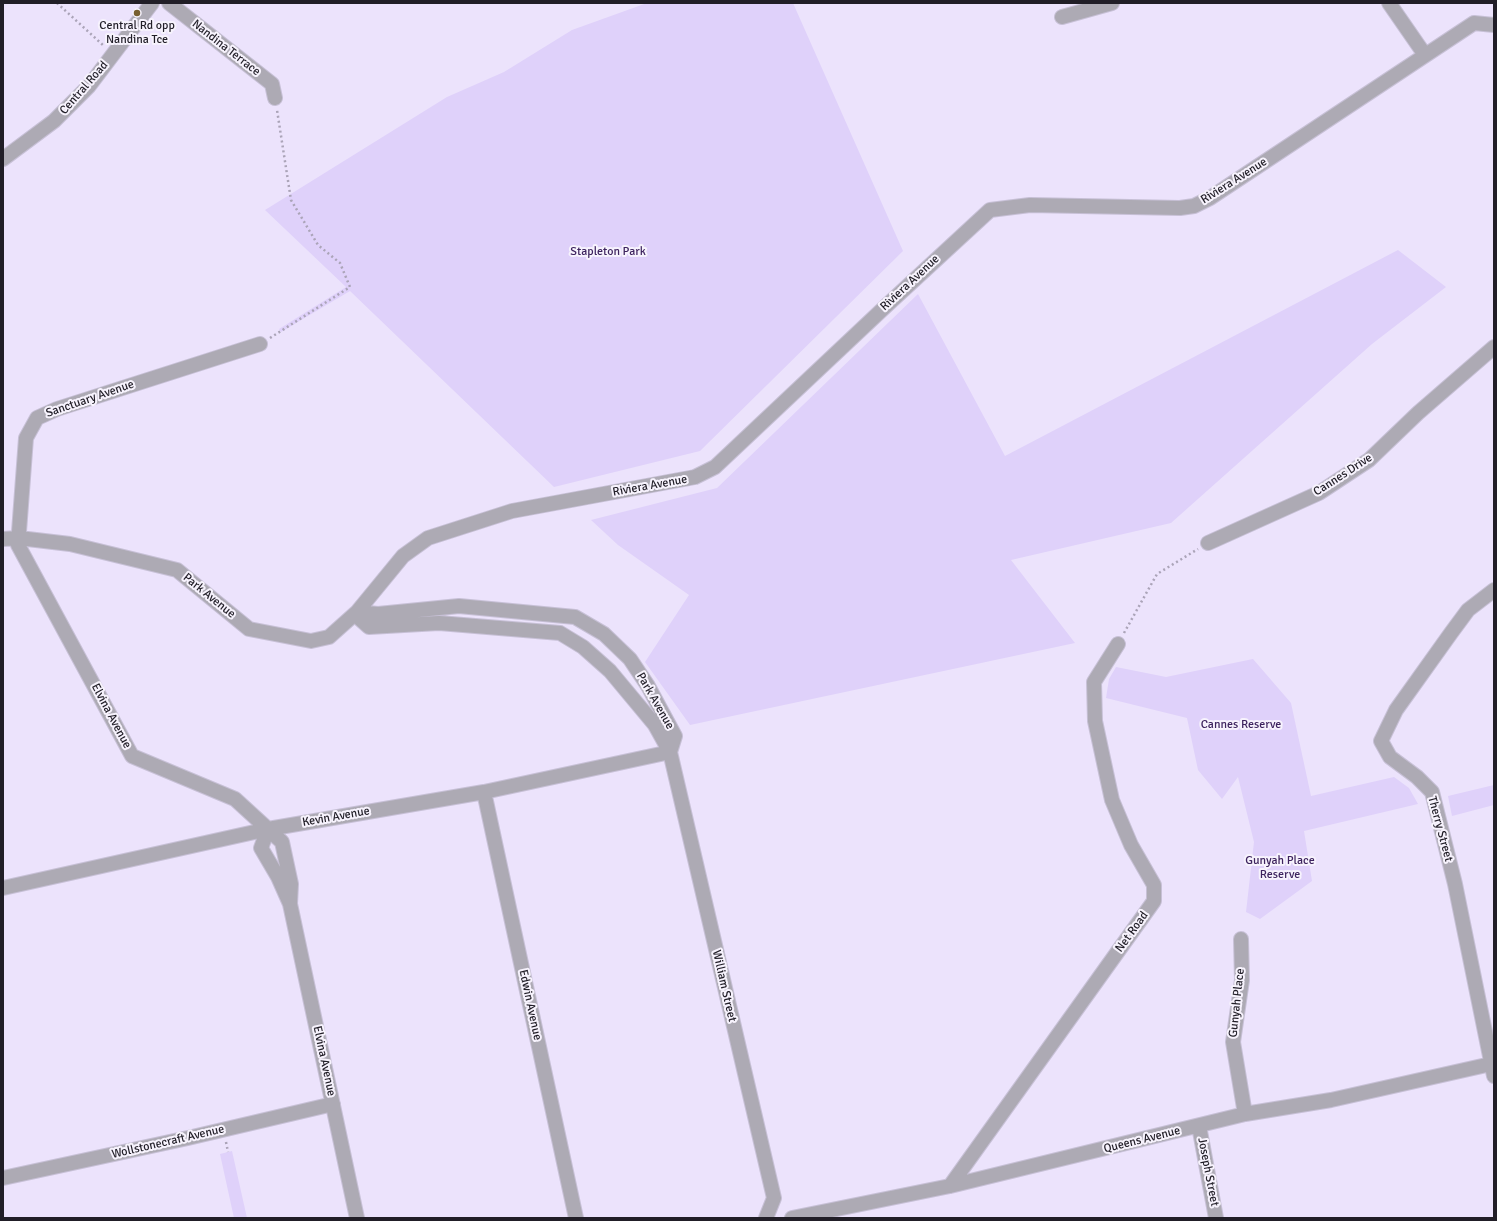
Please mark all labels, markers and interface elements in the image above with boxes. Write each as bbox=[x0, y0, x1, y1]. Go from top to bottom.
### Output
marker: Central Rd opp Nandina Tce bbox=[132, 8, 142, 18]
street label: Nandina Terrace bbox=[189, 17, 263, 79]
place label: Central Rd opp Nandina Tce bbox=[99, 19, 175, 47]
street label: Central Road bbox=[57, 58, 111, 118]
street label: Riviera Avenue bbox=[1198, 155, 1270, 207]
park label: Stapleton Park bbox=[570, 245, 646, 259]
street label: Riviera Avenue bbox=[877, 252, 943, 314]
street label: Sanctuary Avenue bbox=[44, 377, 136, 421]
street label: Cannes Drive bbox=[1311, 451, 1375, 499]
street label: Riviera Avenue bbox=[612, 472, 688, 500]
street label: Park Avenue bbox=[180, 571, 238, 621]
street label: Park Avenue bbox=[633, 670, 677, 732]
street label: Elvina Avenue bbox=[88, 681, 134, 751]
park label: Cannes Reserve bbox=[1201, 718, 1281, 732]
street label: Therry Street bbox=[1424, 795, 1456, 863]
street label: Kevin Avenue bbox=[301, 804, 371, 830]
park label: Gunyah Place Reserve bbox=[1245, 854, 1315, 882]
street label: Net Road bbox=[1112, 909, 1152, 955]
street label: William Street bbox=[709, 949, 739, 1023]
street label: Edwin Avenue bbox=[515, 968, 545, 1042]
street label: Gunyah Place bbox=[1226, 968, 1248, 1038]
street label: Elvina Avenue bbox=[310, 1025, 338, 1097]
street label: Wollstonecraft Avenue bbox=[110, 1122, 226, 1162]
street label: Queens Avenue bbox=[1102, 1124, 1182, 1156]
street label: Joseph Street bbox=[1194, 1136, 1222, 1208]

